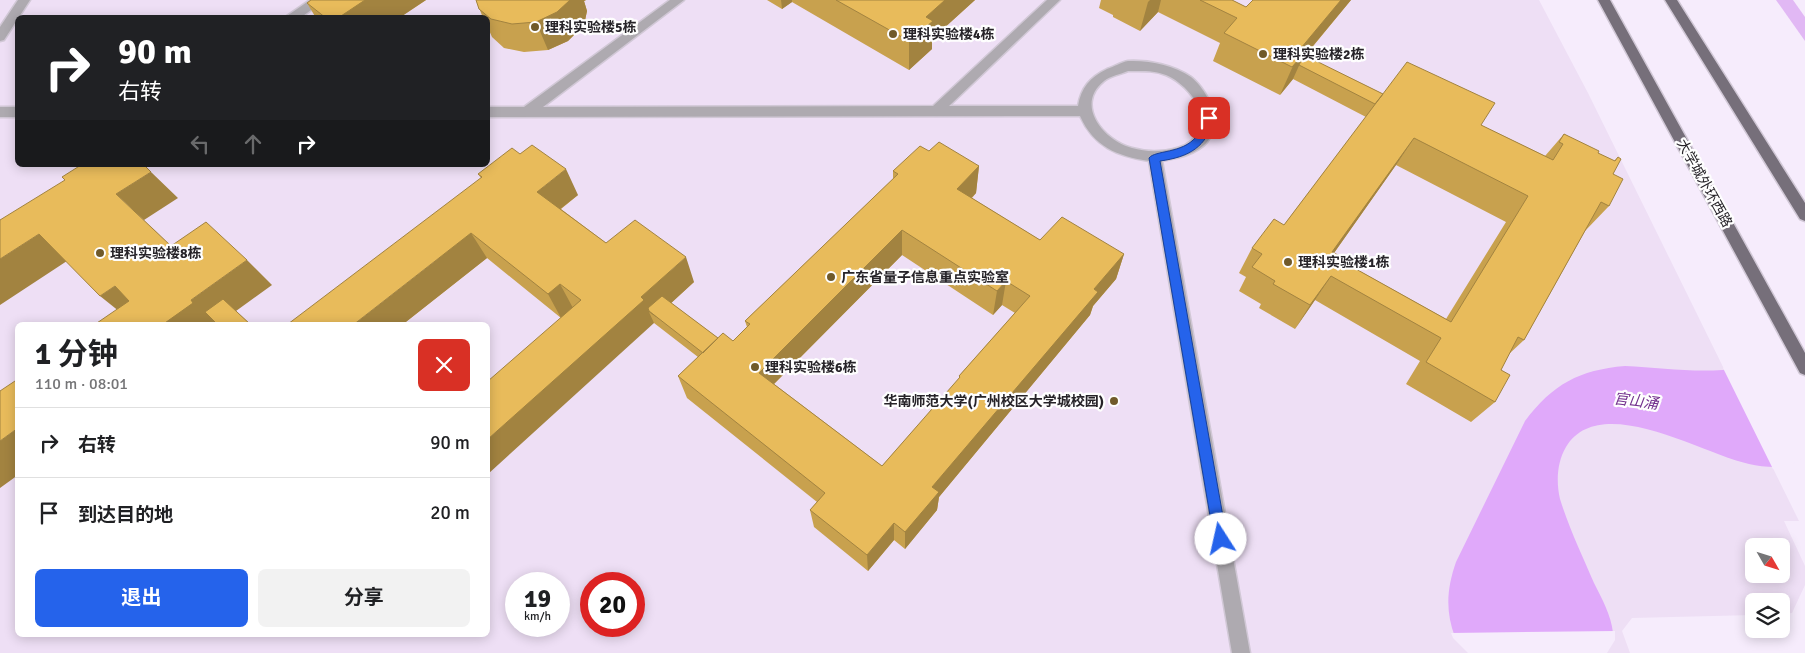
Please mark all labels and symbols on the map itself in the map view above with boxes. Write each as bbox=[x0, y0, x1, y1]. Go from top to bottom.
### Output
place label: 理科实验楼5栋 bbox=[545, 19, 637, 36]
marker: 理科实验楼5栋 bbox=[529, 21, 541, 33]
place label: 理科实验楼4栋 bbox=[903, 26, 995, 43]
marker: 理科实验楼4栋 bbox=[887, 28, 899, 40]
place label: 理科实验楼2栋 bbox=[1273, 46, 1365, 63]
marker: 理科实验楼2栋 bbox=[1257, 48, 1269, 60]
pin bbox=[1188, 97, 1230, 139]
street label: 大学城外环西路 bbox=[1673, 136, 1736, 230]
place label: 理科实验楼8栋 bbox=[110, 245, 202, 262]
marker: 理科实验楼8栋 bbox=[94, 247, 106, 259]
place label: 理科实验楼1栋 bbox=[1298, 254, 1390, 271]
marker: 理科实验楼1栋 bbox=[1282, 256, 1294, 268]
place label: 广东省量子信息重点实验室 bbox=[841, 269, 1009, 286]
marker: 广东省量子信息重点实验室 bbox=[825, 271, 837, 283]
place label: 理科实验楼6栋 bbox=[765, 359, 857, 376]
marker: 理科实验楼6栋 bbox=[749, 361, 761, 373]
water label: 官山涌 bbox=[1613, 389, 1661, 413]
place label: 华南师范大学(广州校区大学城校园) bbox=[884, 393, 1104, 410]
marker: 华南师范大学(广州校区大学城校园) bbox=[1108, 395, 1120, 407]
position arrow bbox=[1194, 512, 1246, 564]
north arrow bbox=[1745, 538, 1790, 582]
speed limit sign: 20 bbox=[580, 572, 645, 637]

